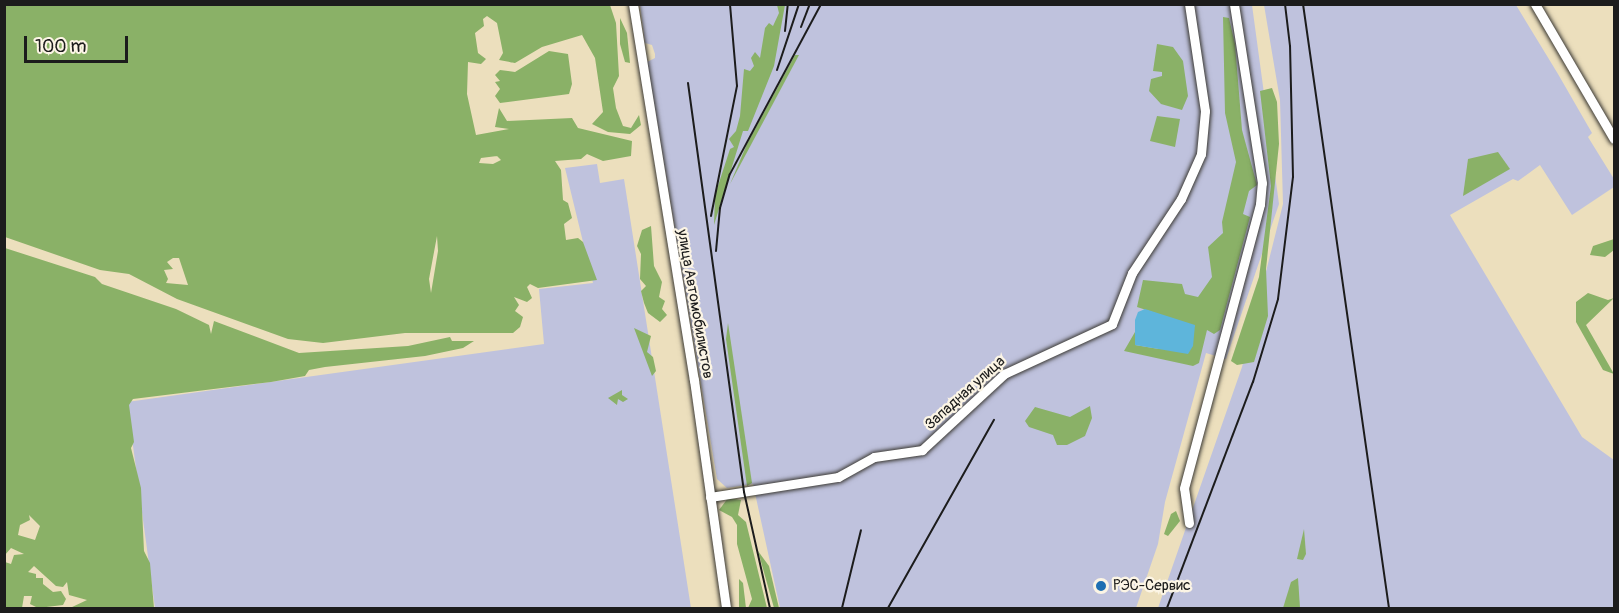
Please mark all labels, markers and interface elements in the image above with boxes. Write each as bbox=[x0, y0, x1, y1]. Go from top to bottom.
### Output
scale bar bbox=[27, 24, 130, 62]
text: 100 m bbox=[35, 35, 87, 58]
street label: улица Автомобилистов bbox=[673, 228, 717, 380]
street label: Западная улица bbox=[921, 352, 1009, 434]
place label: РЭС-Сервис bbox=[1113, 577, 1191, 595]
marker: РЭС-Сервис bbox=[1094, 579, 1108, 593]

